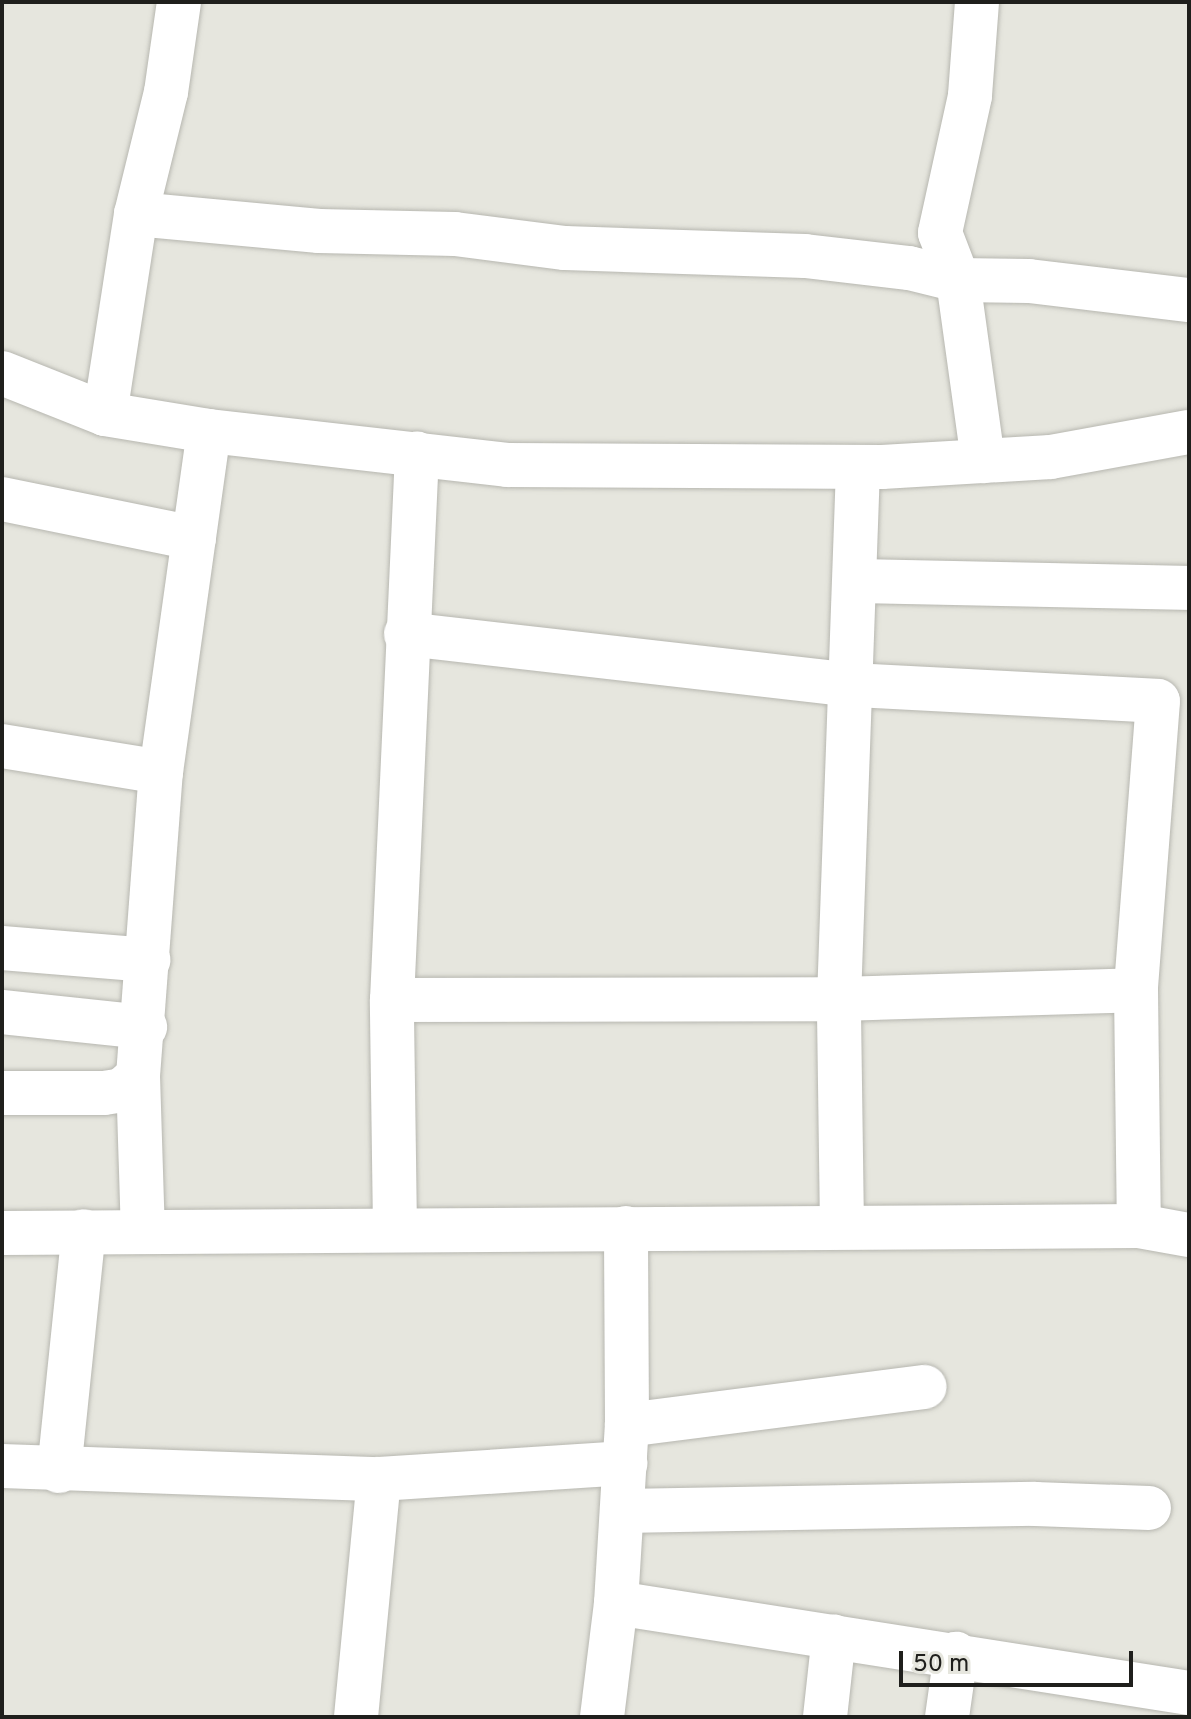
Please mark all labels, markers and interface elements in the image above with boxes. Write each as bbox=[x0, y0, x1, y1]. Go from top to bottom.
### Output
scale bar bbox=[903, 1635, 1137, 1685]
text: 50 m bbox=[913, 1650, 969, 1680]

